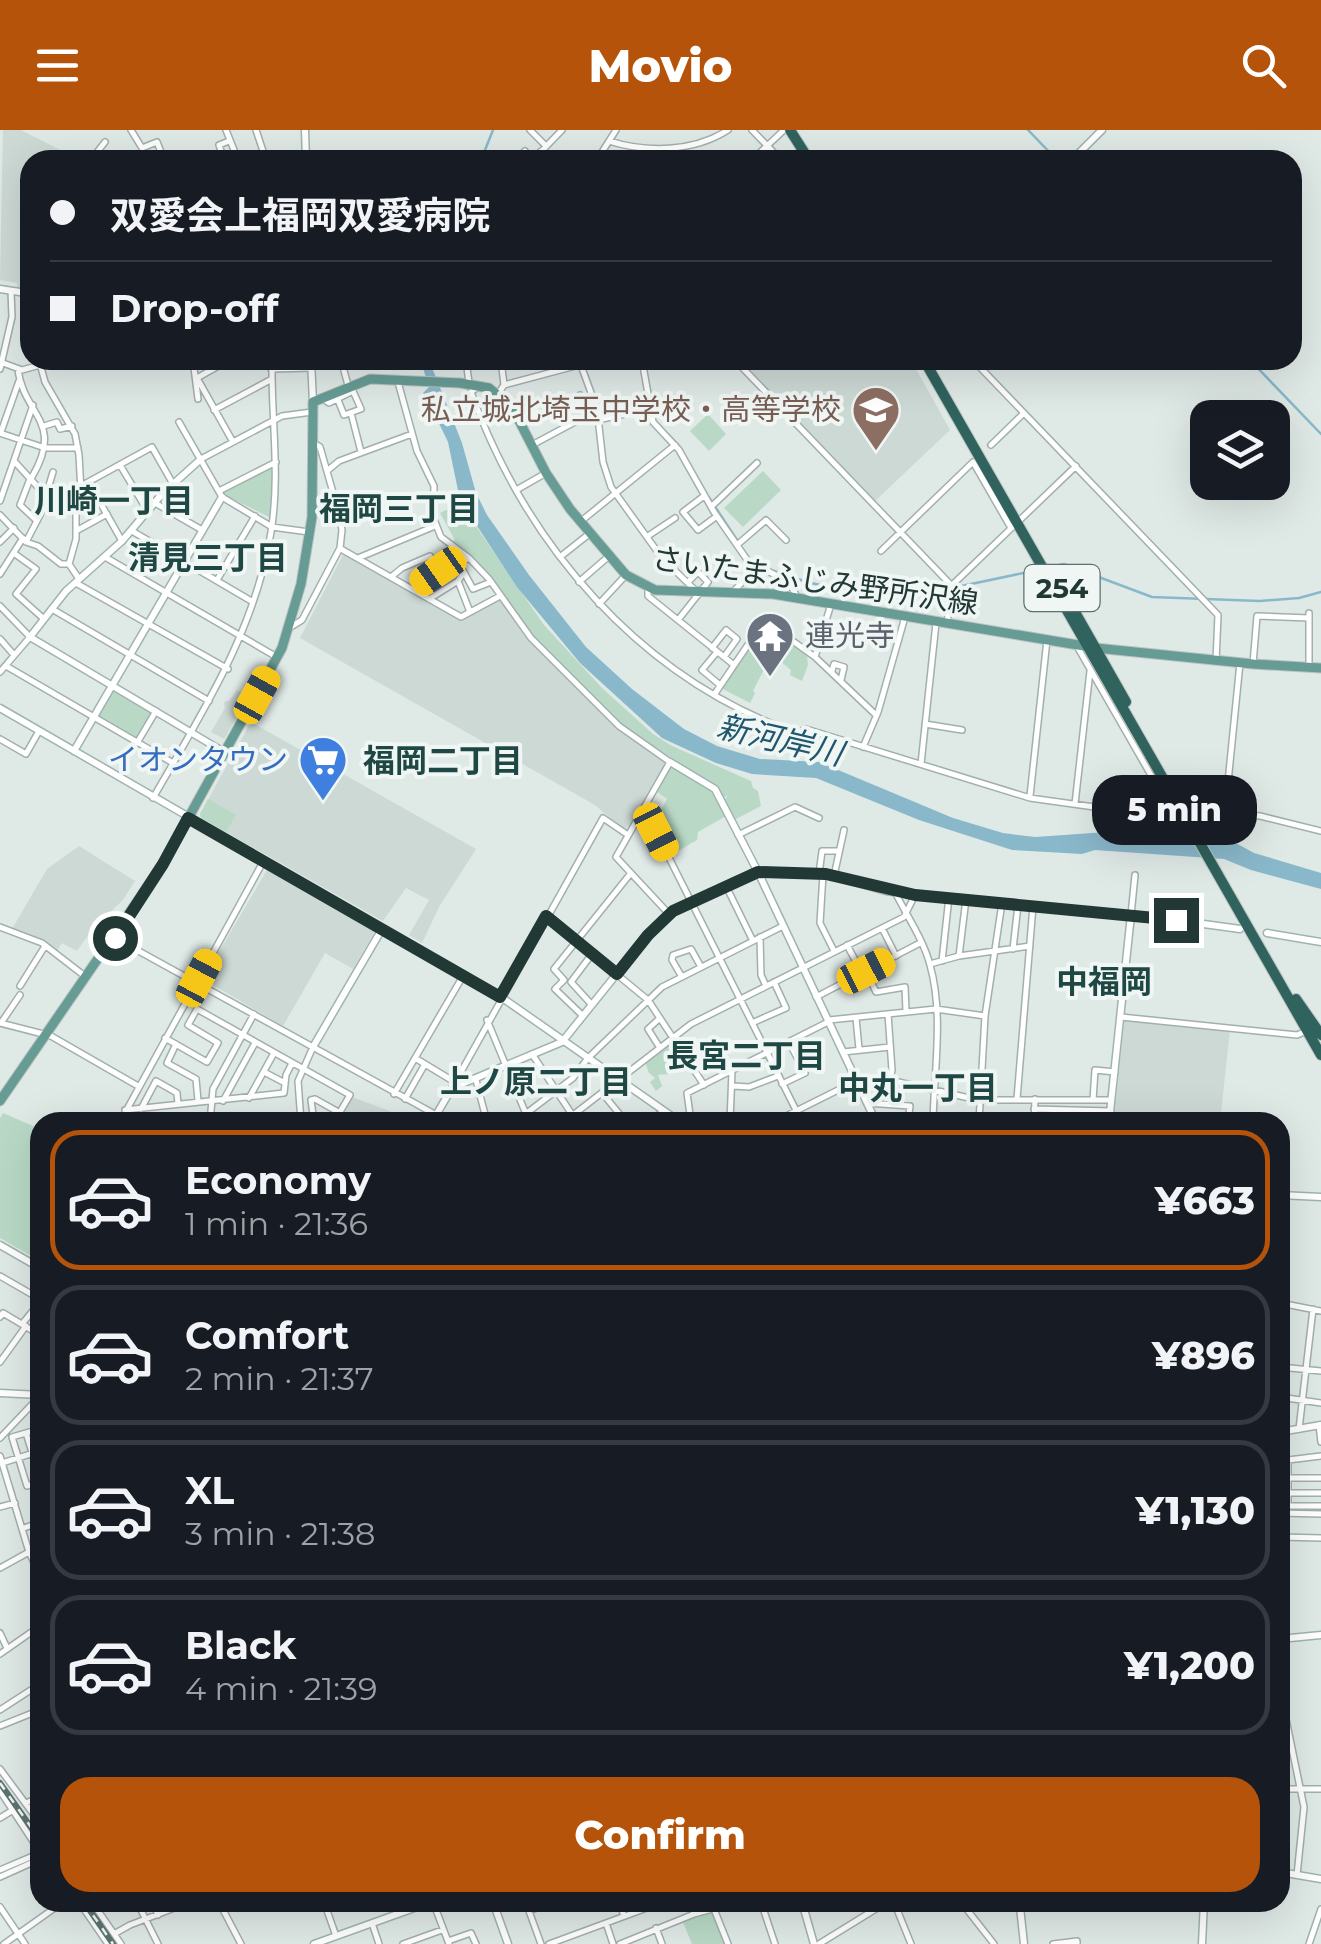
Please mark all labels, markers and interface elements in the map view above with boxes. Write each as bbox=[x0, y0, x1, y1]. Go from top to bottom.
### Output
icon: menu bbox=[30, 38, 85, 93]
text: Movio bbox=[588, 38, 733, 93]
icon: search bbox=[1236, 38, 1291, 93]
text: 双愛会上福岡双愛病院 bbox=[110, 192, 490, 239]
text: Drop-off bbox=[110, 285, 279, 332]
school or university icon: 私立城北埼玉中学校・高等学校 bbox=[850, 384, 902, 452]
place label: 私立城北埼玉中学校・高等学校 bbox=[421, 391, 841, 428]
map controls bbox=[1190, 400, 1290, 500]
button: layers bbox=[1190, 400, 1290, 500]
district label: 川崎一丁目 bbox=[34, 481, 194, 520]
district label: 福岡三丁目 bbox=[319, 489, 479, 528]
district label: 清見三丁目 bbox=[128, 538, 288, 577]
street label: さいたまふじみ野所沢線 bbox=[650, 539, 981, 622]
car bbox=[405, 542, 471, 600]
road number: 254 bbox=[1024, 565, 1100, 611]
temple icon: 連光寺 bbox=[744, 610, 796, 678]
place label: 連光寺 bbox=[805, 617, 895, 654]
car bbox=[229, 661, 285, 729]
water label: 新河岸川 bbox=[713, 706, 850, 774]
supermarket icon: イオンタウン bbox=[297, 734, 349, 802]
place label: イオンタウン bbox=[108, 741, 288, 778]
district label: 福岡二丁目 bbox=[363, 741, 523, 780]
callout: 5 min bbox=[1094, 775, 1258, 845]
text: 5 min bbox=[1127, 790, 1222, 829]
car bbox=[629, 798, 683, 866]
route end bbox=[1154, 898, 1199, 943]
route start bbox=[93, 916, 138, 961]
car bbox=[172, 944, 226, 1012]
car bbox=[832, 944, 900, 998]
district label: 中福岡 bbox=[1056, 962, 1152, 1001]
district label: 長宮二丁目 bbox=[666, 1036, 826, 1075]
district label: 上ノ原二丁目 bbox=[440, 1062, 632, 1101]
district label: 中丸一丁目 bbox=[838, 1068, 998, 1107]
icon: car bbox=[65, 1155, 155, 1245]
text: Economy bbox=[185, 1157, 371, 1204]
text: ¥663 bbox=[1155, 1177, 1255, 1224]
text: 1 min · 21:36 bbox=[185, 1204, 368, 1243]
icon: car bbox=[65, 1310, 155, 1400]
text: Comfort bbox=[185, 1312, 349, 1359]
text: ¥896 bbox=[1152, 1332, 1255, 1379]
text: 2 min · 21:37 bbox=[185, 1359, 374, 1398]
icon: car bbox=[65, 1465, 155, 1555]
text: XL bbox=[185, 1467, 234, 1514]
text: ¥1,130 bbox=[1135, 1487, 1255, 1534]
text: 3 min · 21:38 bbox=[185, 1514, 375, 1553]
icon: car bbox=[65, 1620, 155, 1710]
text: Black bbox=[185, 1622, 296, 1669]
text: ¥1,200 bbox=[1124, 1642, 1255, 1689]
text: 4 min · 21:39 bbox=[185, 1669, 378, 1708]
button: Confirm bbox=[60, 1777, 1260, 1892]

